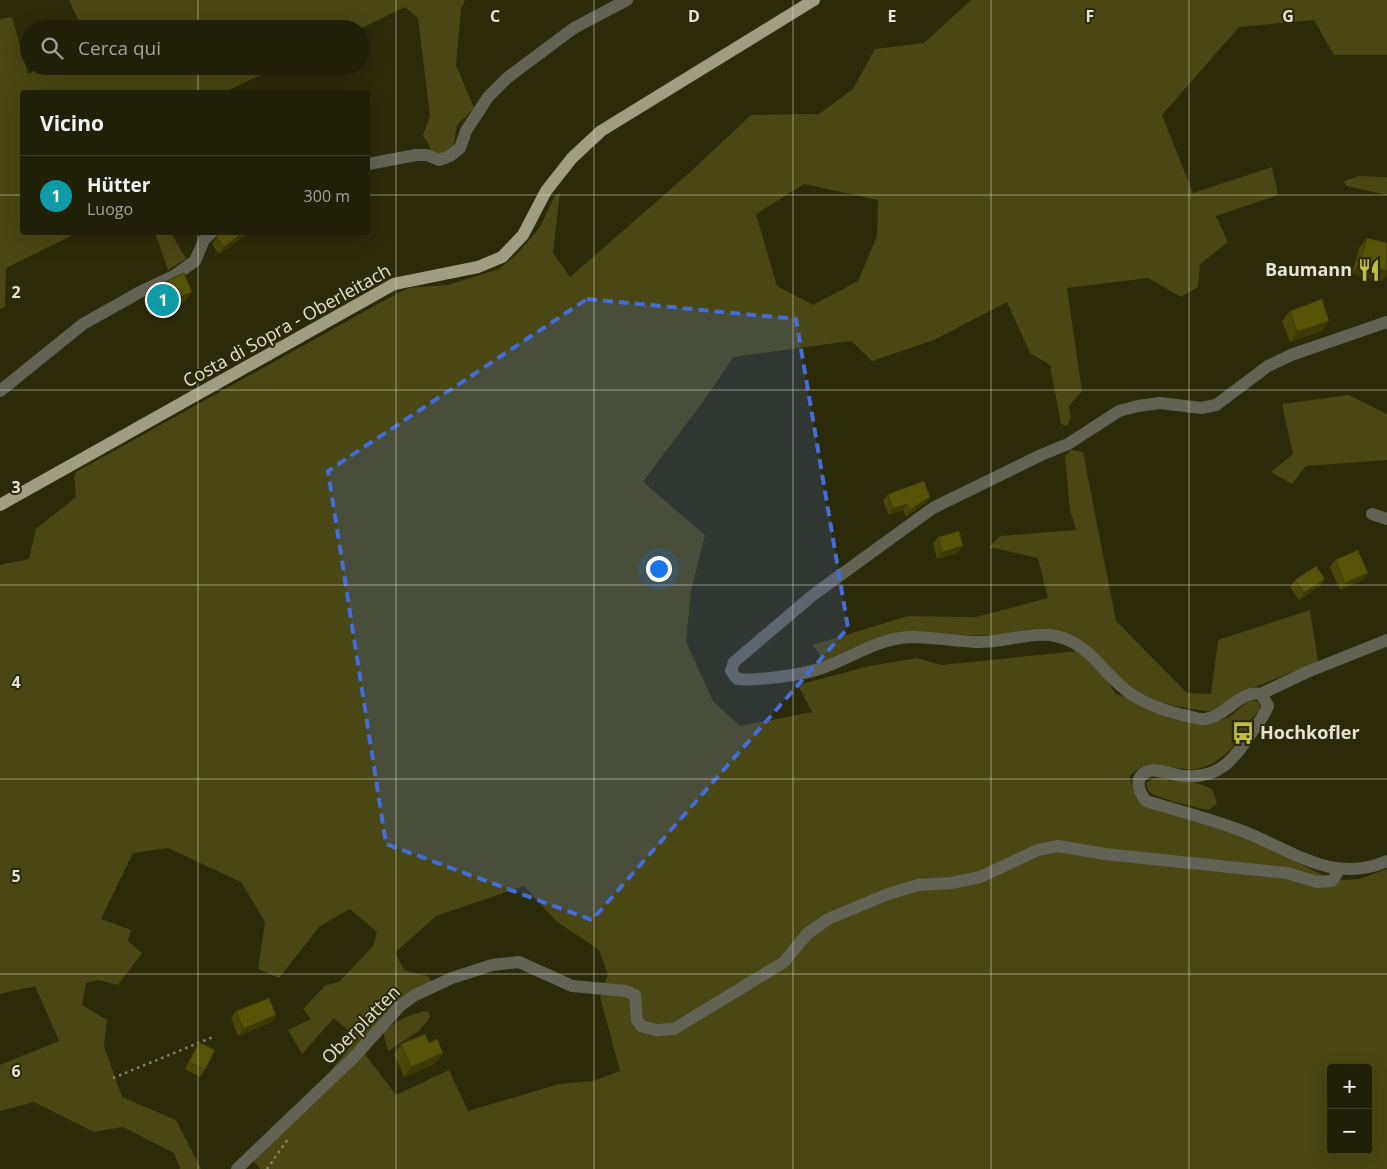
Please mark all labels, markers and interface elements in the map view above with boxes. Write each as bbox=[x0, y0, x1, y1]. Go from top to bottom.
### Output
text: C bbox=[490, 5, 500, 27]
text: D bbox=[688, 5, 700, 27]
text: E bbox=[888, 5, 897, 27]
text: F bbox=[1086, 5, 1094, 27]
text: G bbox=[1282, 5, 1294, 27]
search box bbox=[20, 20, 370, 75]
icon: search bbox=[38, 34, 66, 62]
text: Cerca qui bbox=[78, 35, 161, 61]
text: Vicino bbox=[40, 109, 104, 137]
text: Hütter bbox=[87, 172, 150, 198]
text: 1 bbox=[51, 185, 61, 207]
text: 300 m bbox=[304, 185, 350, 207]
text: Luogo bbox=[87, 198, 133, 220]
place label: Baumann bbox=[1265, 257, 1352, 281]
restaurant icon: Baumann bbox=[1356, 257, 1382, 283]
street label: Costa di Sopra - Oberleitach bbox=[178, 258, 395, 392]
text: 2 bbox=[11, 281, 21, 303]
pin: 1 bbox=[147, 281, 179, 319]
text: 3 bbox=[11, 476, 21, 498]
your location bbox=[646, 556, 672, 582]
text: 4 bbox=[11, 671, 21, 693]
bus stop icon: Hochkofler bbox=[1230, 720, 1256, 746]
place label: Hochkofler bbox=[1260, 720, 1360, 744]
text: 5 bbox=[11, 865, 21, 887]
street label: Oberplatten bbox=[316, 980, 405, 1069]
text: 6 bbox=[11, 1060, 21, 1082]
map controls bbox=[1327, 1064, 1372, 1154]
button: + bbox=[1327, 1064, 1372, 1109]
button: − bbox=[1327, 1109, 1372, 1154]

